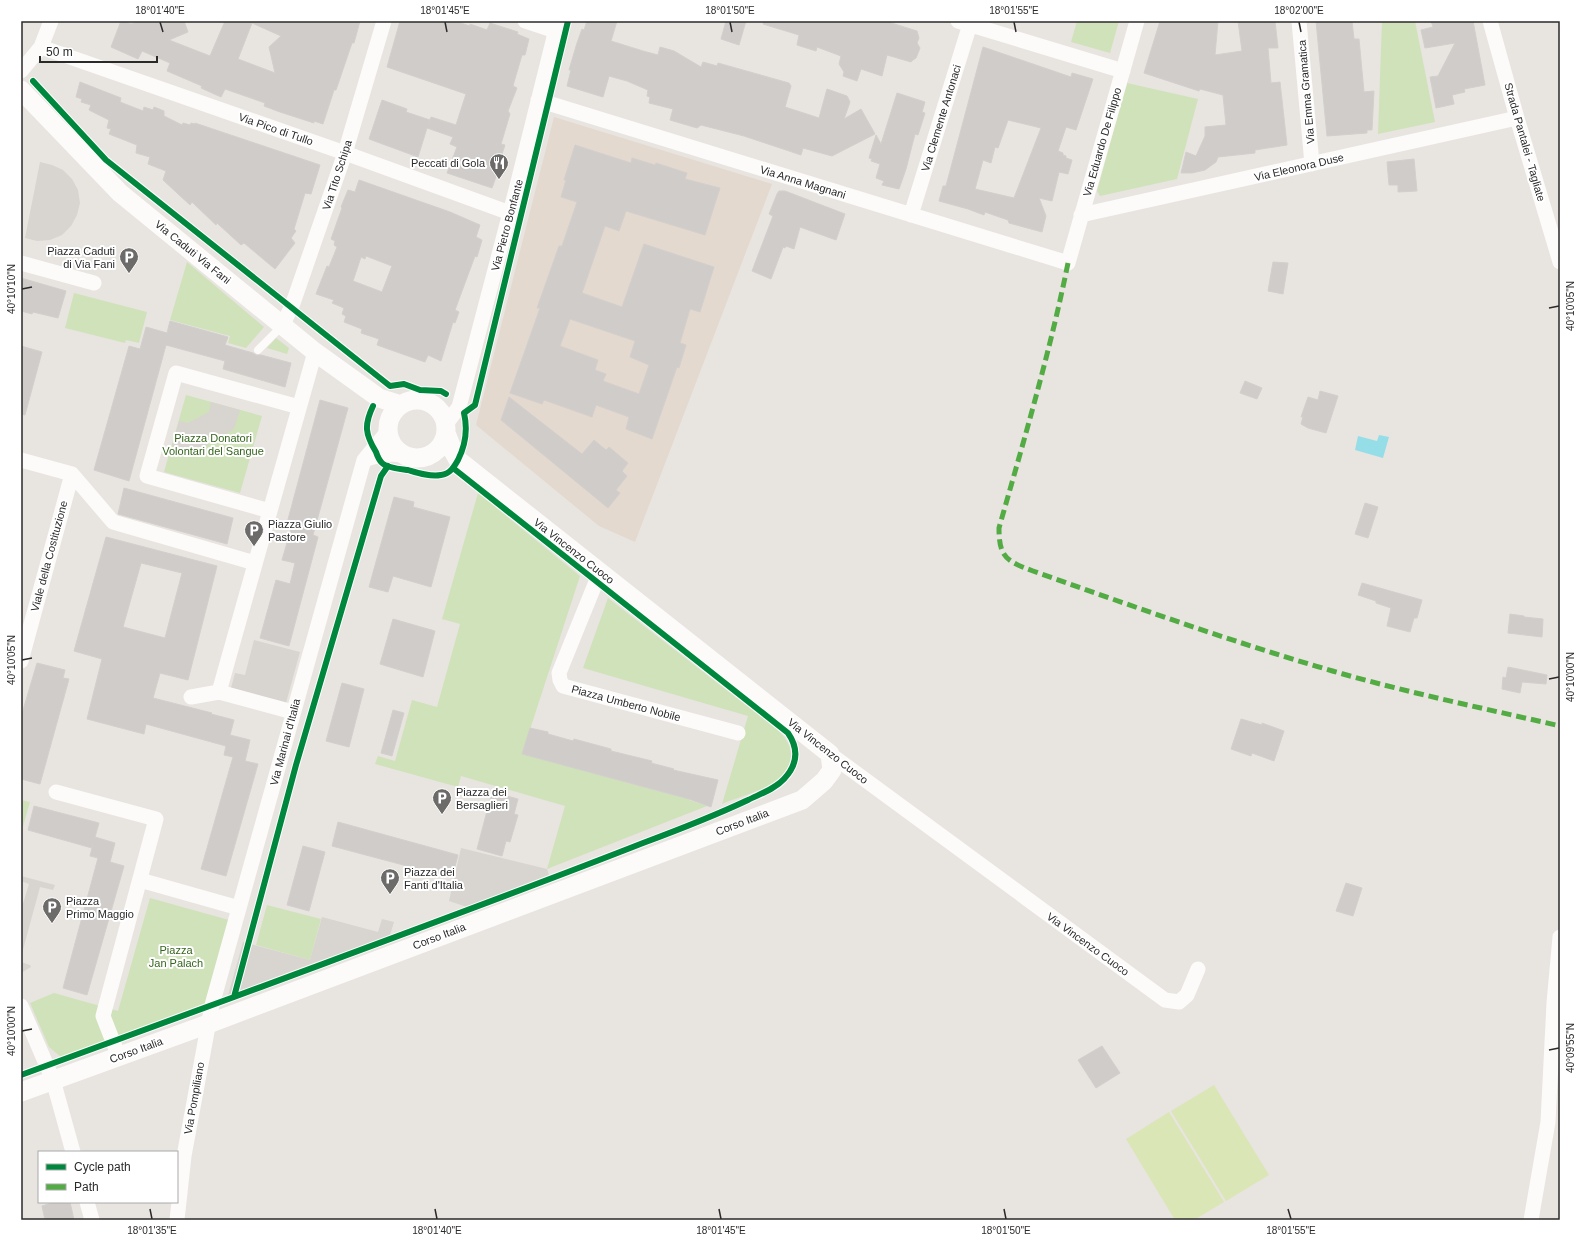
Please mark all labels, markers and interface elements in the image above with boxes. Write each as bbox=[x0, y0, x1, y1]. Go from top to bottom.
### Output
text: 18°01'40"E bbox=[135, 5, 185, 16]
text: 18°01'45"E bbox=[420, 5, 470, 16]
text: 18°01'50"E bbox=[705, 5, 755, 16]
text: 18°01'55"E bbox=[989, 5, 1039, 16]
text: 18°02'00"E bbox=[1274, 5, 1324, 16]
scale bar bbox=[40, 38, 157, 64]
street label: Via Emma Gramatica bbox=[1295, 39, 1317, 144]
text: 50 m bbox=[46, 45, 73, 59]
street label: Via Clemente Antonaci bbox=[919, 63, 963, 173]
street label: Strada Pantalei - Tagliate bbox=[1502, 81, 1548, 203]
street label: Via Eduardo De Filippo bbox=[1081, 86, 1123, 198]
street label: Via Pico di Tullo bbox=[237, 111, 315, 147]
street label: Via Tito Schipa bbox=[320, 138, 354, 212]
street label: Via Eleonora Duse bbox=[1253, 151, 1345, 183]
restaurant icon: Peccati di Gola bbox=[488, 152, 510, 180]
place label: Peccati di Gola bbox=[411, 157, 486, 169]
street label: Via Anna Magnani bbox=[759, 163, 847, 201]
street label: Via Pietro Bonfante bbox=[489, 178, 525, 272]
street label: Via Caduti Via Fani bbox=[153, 218, 233, 286]
place label: Piazza Caduti di Via Fani bbox=[47, 245, 115, 270]
parking icon: Piazza Caduti di Via Fani bbox=[118, 246, 140, 274]
text: 40°10'10"N bbox=[6, 264, 17, 314]
text: 40°10'05"N bbox=[1565, 281, 1576, 331]
park label: Piazza Donatori Volontari del Sangue bbox=[162, 432, 264, 457]
street label: Viale della Costituzione bbox=[28, 499, 70, 613]
street label: Via Vincenzo Cuoco bbox=[531, 516, 617, 586]
place label: Piazza Giulio Pastore bbox=[268, 518, 332, 543]
parking icon: Piazza Giulio Pastore bbox=[243, 519, 265, 547]
text: 40°10'05"N bbox=[6, 635, 17, 685]
text: 40°10'00"N bbox=[1565, 652, 1576, 702]
street label: Piazza Umberto Nobile bbox=[570, 683, 682, 723]
street label: Via Marinai d'Italia bbox=[268, 696, 303, 787]
street label: Via Vincenzo Cuoco bbox=[785, 716, 871, 786]
place label: Piazza dei Bersaglieri bbox=[456, 786, 508, 811]
parking icon: Piazza dei Bersaglieri bbox=[431, 787, 453, 815]
street label: Corso Italia bbox=[714, 806, 771, 838]
place label: Piazza dei Fanti d'Italia bbox=[404, 866, 464, 891]
parking icon: Piazza dei Fanti d'Italia bbox=[379, 867, 401, 895]
place label: Piazza Primo Maggio bbox=[66, 895, 134, 920]
parking icon: Piazza Primo Maggio bbox=[41, 896, 63, 924]
street label: Via Vincenzo Cuoco bbox=[1045, 910, 1131, 978]
street label: Corso Italia bbox=[411, 920, 468, 952]
park label: Piazza Jan Palach bbox=[149, 944, 203, 969]
text: 40°10'00"N bbox=[6, 1006, 17, 1056]
text: 40°09'55"N bbox=[1565, 1023, 1576, 1073]
street label: Corso Italia bbox=[108, 1035, 165, 1065]
street label: Via Pompiliano bbox=[182, 1061, 206, 1135]
legend bbox=[38, 1151, 178, 1203]
text: Cycle path bbox=[74, 1160, 131, 1174]
text: Path bbox=[74, 1180, 99, 1194]
text: 18°01'35"E bbox=[127, 1225, 177, 1236]
text: 18°01'40"E bbox=[412, 1225, 462, 1236]
text: 18°01'45"E bbox=[696, 1225, 746, 1236]
text: 18°01'50"E bbox=[981, 1225, 1031, 1236]
text: 18°01'55"E bbox=[1266, 1225, 1316, 1236]

